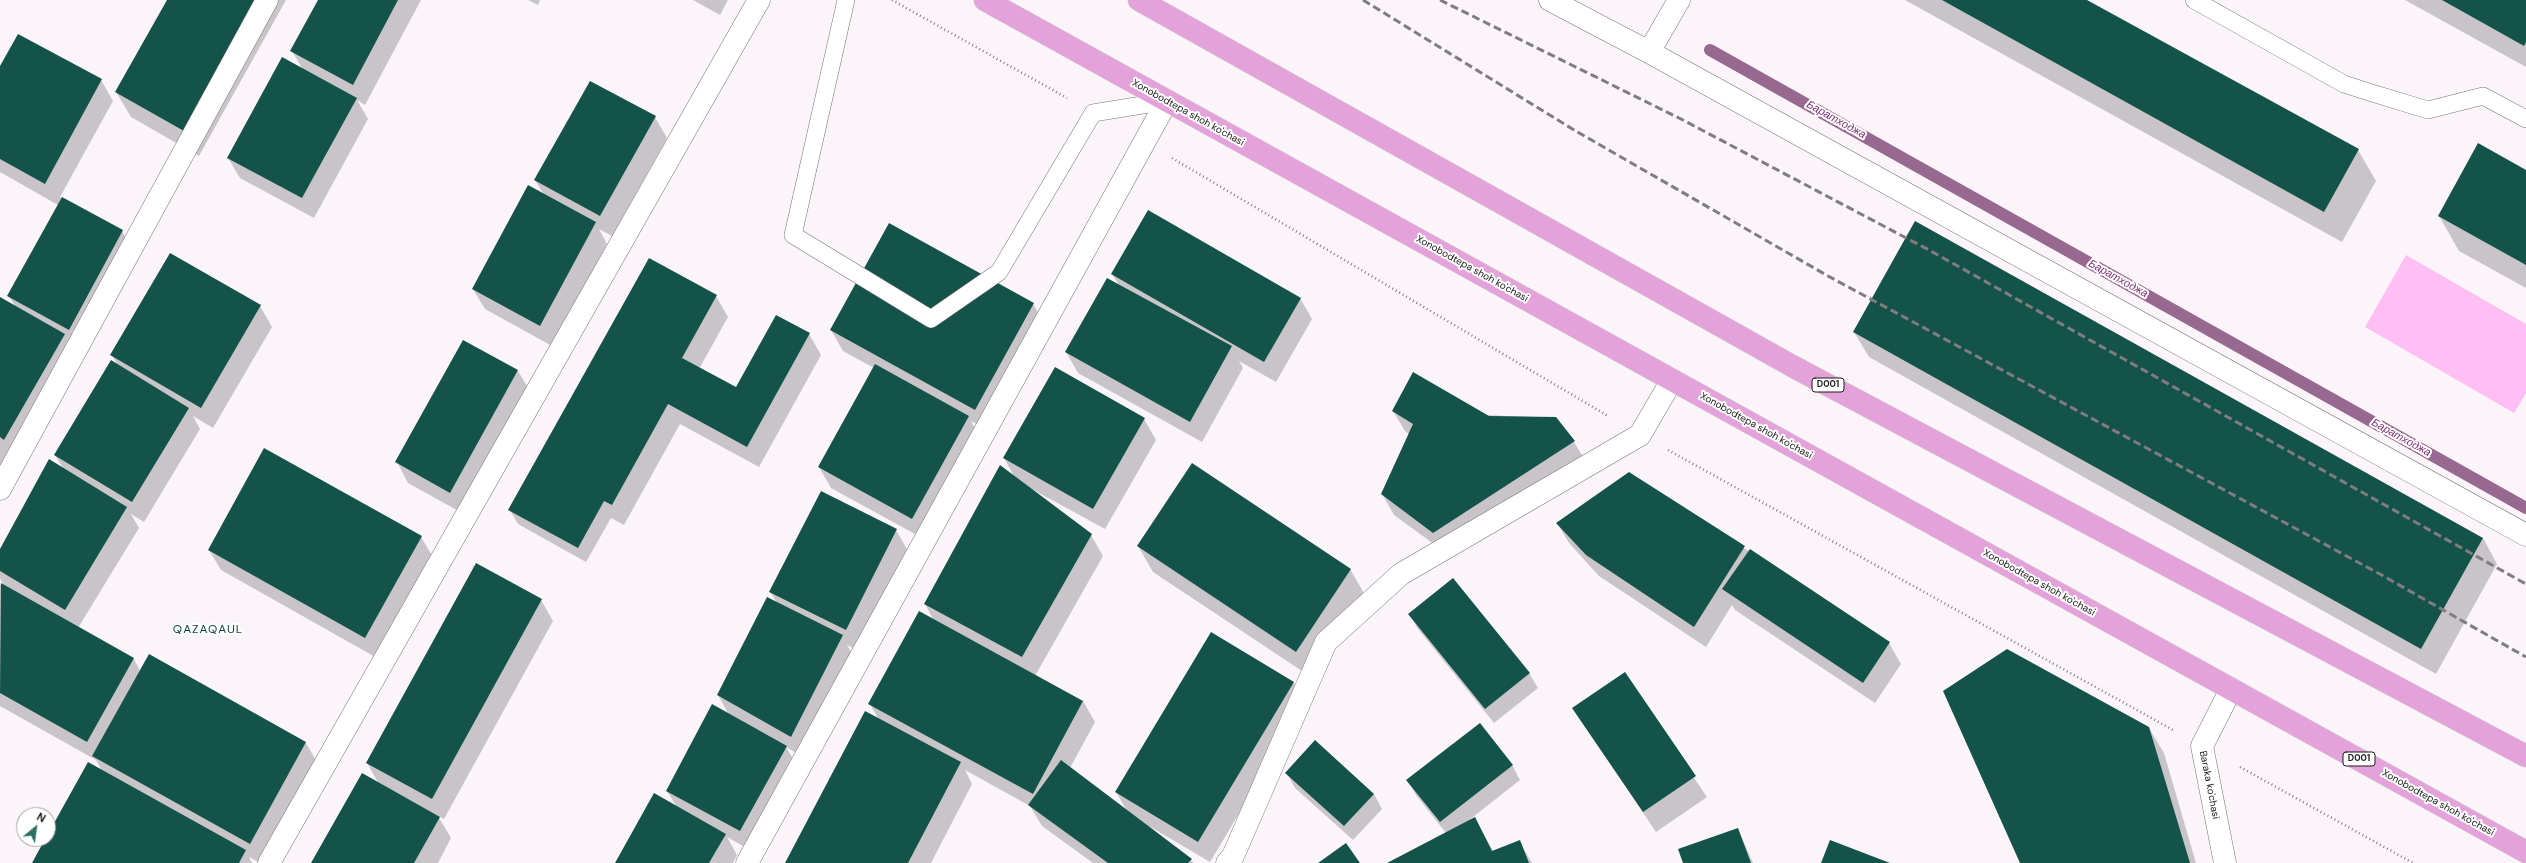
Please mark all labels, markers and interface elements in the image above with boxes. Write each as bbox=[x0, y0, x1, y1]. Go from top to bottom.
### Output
street label: Xonobodtepa shoh ko'chasi bbox=[1130, 77, 1246, 149]
water label: Баратходжа bbox=[1804, 98, 1868, 142]
street label: Xonobodtepa shoh ko'chasi bbox=[1414, 233, 1530, 305]
water label: Баратходжа bbox=[2086, 257, 2150, 301]
road number: D001 bbox=[1812, 378, 1844, 392]
street label: Xonobodtepa shoh ko'chasi bbox=[1698, 390, 1814, 462]
water label: Баратходжа bbox=[2369, 416, 2433, 460]
street label: Xonobodtepa shoh ko'chasi bbox=[1981, 547, 2097, 619]
district label: QAZAQAUL bbox=[173, 623, 243, 637]
street label: Baraka ko'chasi bbox=[2196, 750, 2222, 820]
road number: D001 bbox=[2343, 752, 2375, 766]
street label: Xonobodtepa shoh ko'chasi bbox=[2380, 767, 2496, 839]
north arrow bbox=[16, 807, 56, 847]
text: N bbox=[34, 809, 48, 825]

